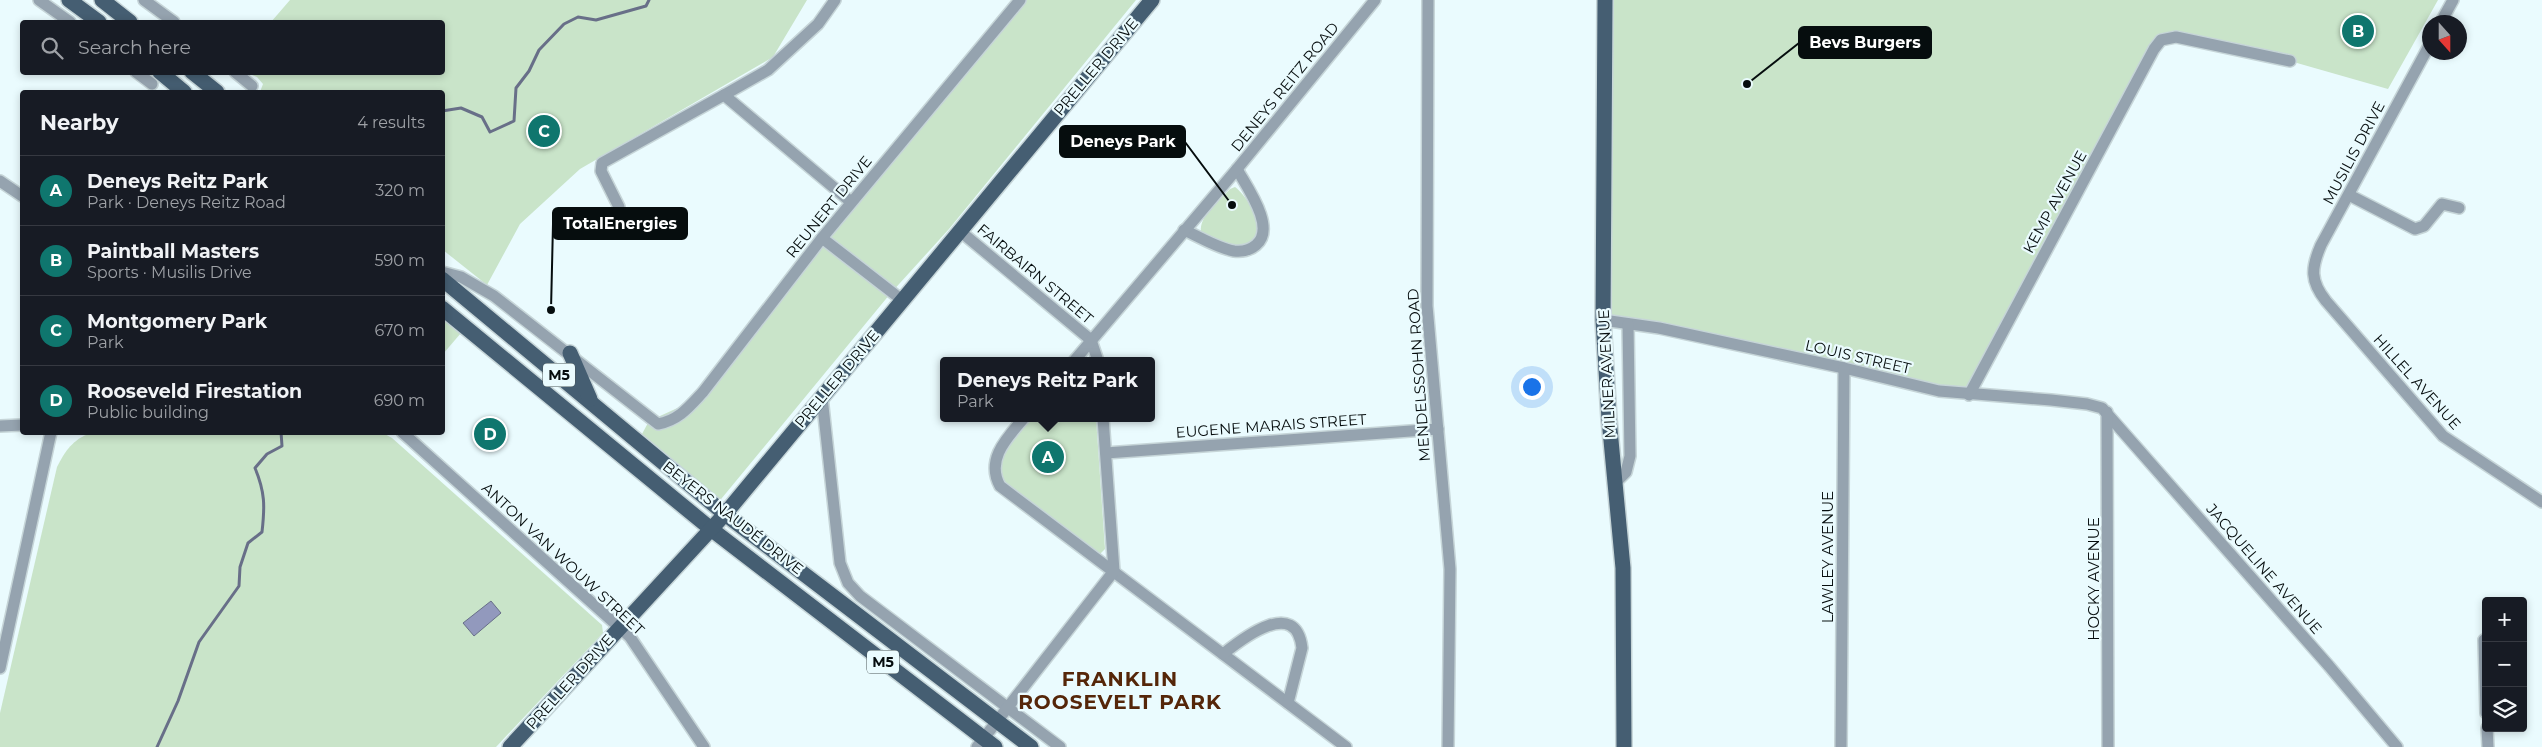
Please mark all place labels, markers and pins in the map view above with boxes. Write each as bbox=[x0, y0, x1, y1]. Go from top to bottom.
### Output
pin: B bbox=[2342, 12, 2374, 50]
callout: Bevs Burgers bbox=[1799, 27, 1931, 58]
pin: C bbox=[528, 112, 560, 150]
callout: Deneys Park bbox=[1060, 126, 1185, 157]
callout: TotalEnergies bbox=[553, 208, 687, 239]
pin: D bbox=[474, 415, 506, 453]
pin: A bbox=[1032, 438, 1064, 476]

